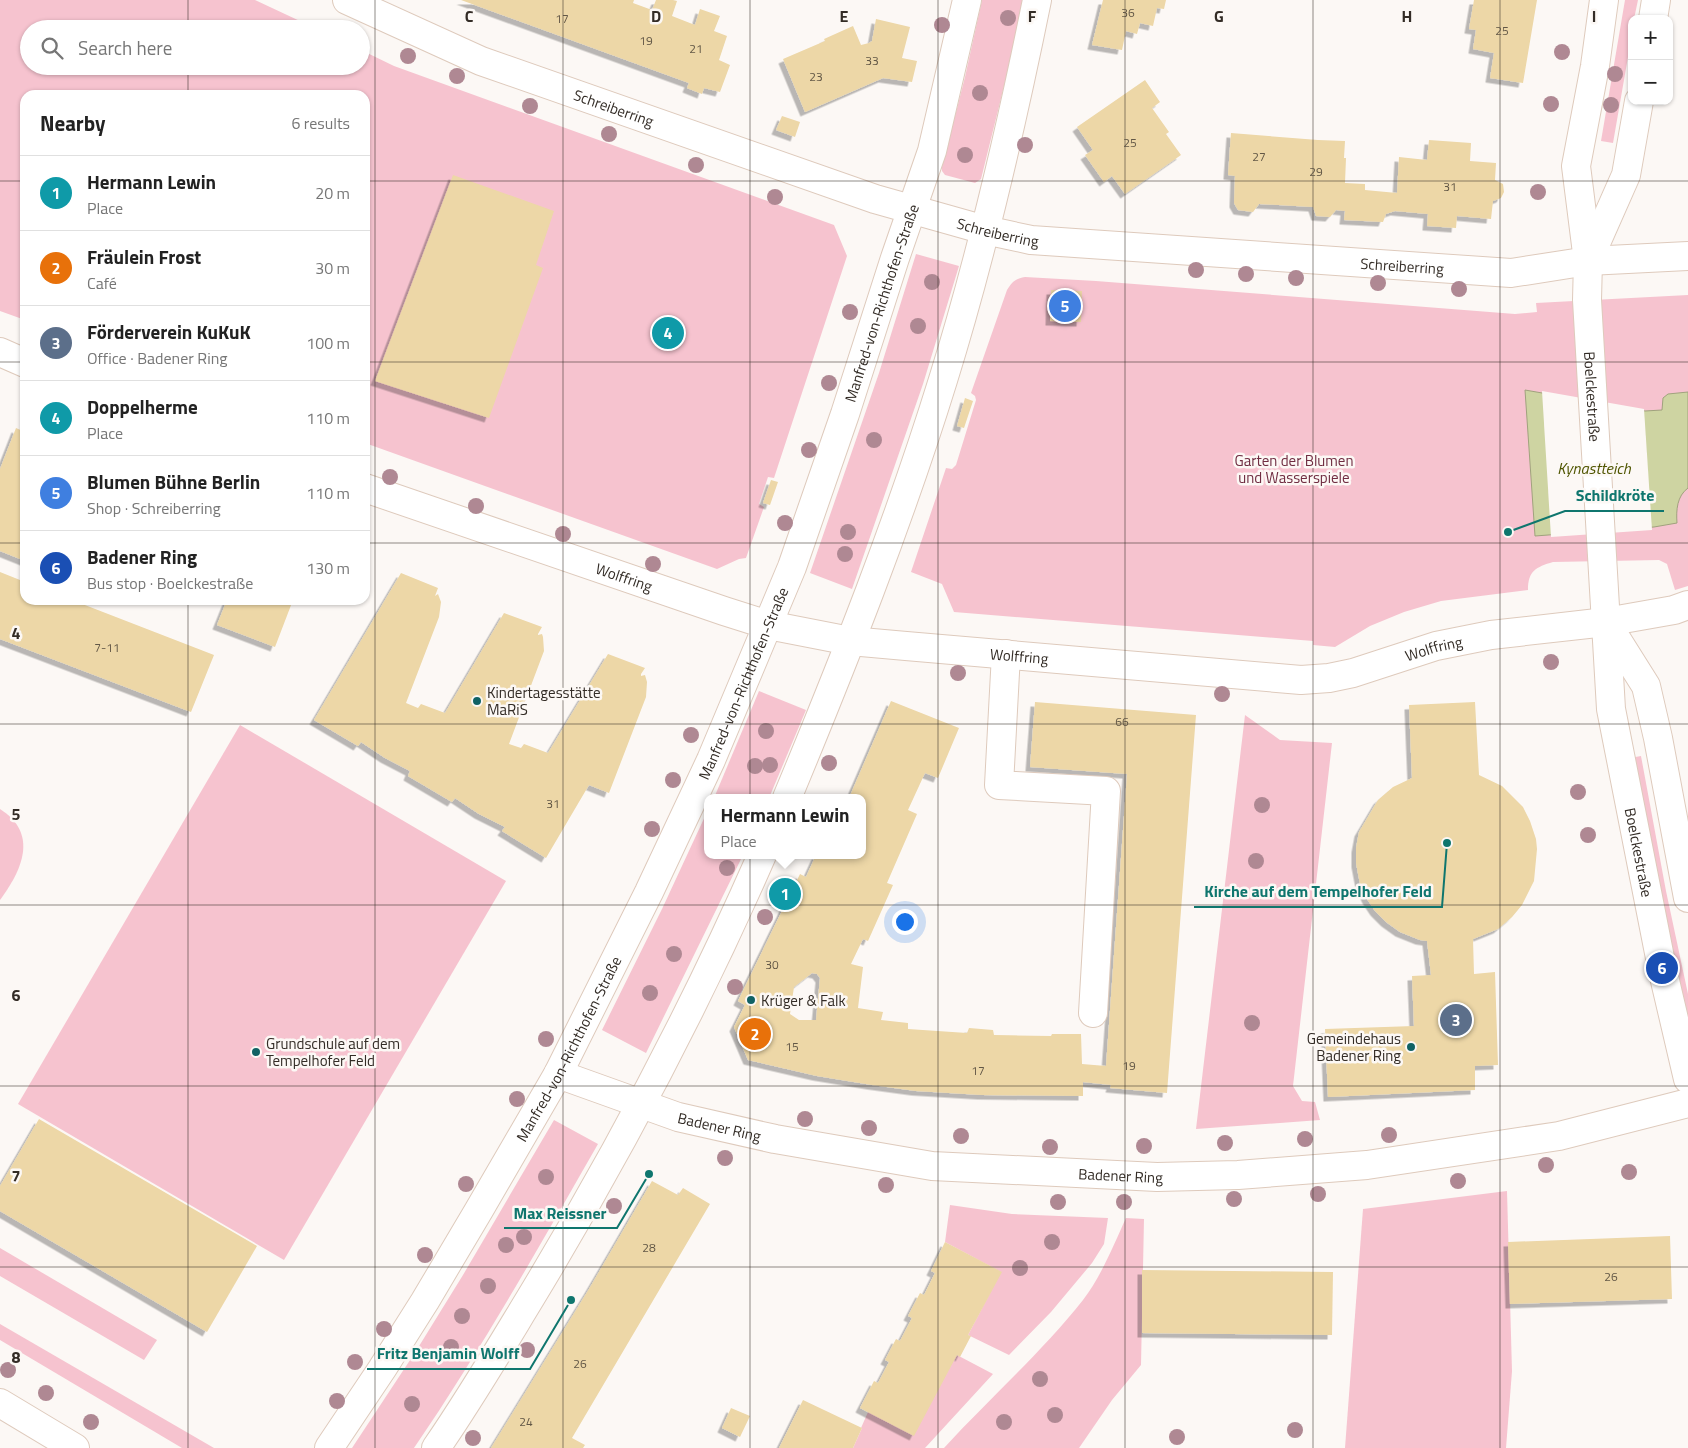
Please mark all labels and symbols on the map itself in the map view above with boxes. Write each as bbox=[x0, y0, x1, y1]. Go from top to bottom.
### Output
house number: 36 bbox=[1121, 3, 1135, 22]
text: C bbox=[465, 4, 474, 28]
text: D bbox=[651, 4, 661, 28]
text: E bbox=[840, 4, 849, 28]
text: F bbox=[1028, 4, 1037, 28]
text: G bbox=[1214, 4, 1224, 28]
text: H bbox=[1402, 4, 1412, 28]
text: I bbox=[1592, 4, 1596, 28]
house number: 17 bbox=[555, 9, 569, 28]
house number: 25 bbox=[1495, 21, 1509, 40]
house number: 19 bbox=[639, 31, 653, 50]
house number: 21 bbox=[689, 39, 703, 58]
house number: 33 bbox=[865, 51, 879, 70]
house number: 23 bbox=[809, 67, 823, 86]
street label: Schreiberring bbox=[571, 83, 657, 132]
house number: 25 bbox=[1123, 133, 1137, 152]
house number: 27 bbox=[1252, 147, 1266, 166]
house number: 29 bbox=[1309, 162, 1323, 181]
house number: 31 bbox=[1443, 177, 1457, 196]
street label: Manfred-von-Richthofen-Straße bbox=[838, 201, 924, 405]
street label: Schreiberring bbox=[954, 211, 1040, 252]
street label: Schreiberring bbox=[1360, 251, 1445, 280]
pin: 5 bbox=[1049, 287, 1081, 325]
pin: 4 bbox=[652, 314, 684, 352]
street label: Boelckestraße bbox=[1579, 351, 1607, 443]
park label: Garten der Blumen und Wasserspiele bbox=[1235, 449, 1353, 489]
water label: Kynastteich bbox=[1557, 456, 1632, 480]
callout: Schildkröte bbox=[1565, 480, 1664, 511]
text: Schildkröte bbox=[1576, 483, 1654, 507]
street label: Wolffring bbox=[593, 556, 656, 597]
street label: Manfred-von-Richthofen-Straße bbox=[692, 584, 794, 783]
text: 4 bbox=[12, 621, 21, 645]
street label: Wolffring bbox=[1402, 629, 1465, 667]
house number: 7-11 bbox=[94, 638, 120, 657]
street label: Wolffring bbox=[989, 642, 1050, 670]
place label: Kindertagesstätte MaRiS bbox=[487, 681, 600, 721]
marker: Kindertagesstätte MaRiS bbox=[471, 695, 483, 707]
house number: 66 bbox=[1115, 712, 1129, 731]
house number: 31 bbox=[546, 794, 560, 813]
text: 5 bbox=[12, 802, 21, 826]
street label: Boelckestraße bbox=[1619, 806, 1659, 899]
pin: 1 bbox=[769, 875, 801, 913]
callout: Kirche auf dem Tempelhofer Feld bbox=[1194, 876, 1442, 907]
text: Kirche auf dem Tempelhofer Feld bbox=[1204, 879, 1432, 903]
your location bbox=[892, 909, 918, 935]
pin: 6 bbox=[1646, 949, 1678, 987]
street label: Manfred-von-Richthofen-Straße bbox=[510, 952, 627, 1146]
house number: 30 bbox=[765, 955, 779, 974]
text: 6 bbox=[12, 983, 21, 1007]
place label: Krüger & Falk bbox=[761, 989, 846, 1012]
marker: Krüger & Falk bbox=[745, 994, 757, 1006]
pin: 3 bbox=[1440, 1001, 1472, 1039]
pin: 2 bbox=[739, 1015, 771, 1053]
place label: Gemeindehaus Badener Ring bbox=[1307, 1027, 1401, 1067]
place label: Grundschule auf dem Tempelhofer Feld bbox=[266, 1032, 400, 1072]
house number: 15 bbox=[785, 1037, 799, 1056]
marker: Gemeindehaus Badener Ring bbox=[1405, 1041, 1417, 1053]
marker: Grundschule auf dem Tempelhofer Feld bbox=[250, 1046, 262, 1058]
house number: 19 bbox=[1122, 1056, 1136, 1075]
house number: 17 bbox=[971, 1061, 985, 1080]
street label: Badener Ring bbox=[676, 1106, 764, 1147]
street label: Badener Ring bbox=[1078, 1162, 1163, 1189]
text: 7 bbox=[12, 1164, 20, 1188]
callout: Max Reissner bbox=[504, 1197, 617, 1228]
text: Max Reissner bbox=[513, 1201, 607, 1225]
house number: 28 bbox=[642, 1238, 656, 1257]
house number: 26 bbox=[1604, 1267, 1618, 1286]
callout: Fritz Benjamin Wolff bbox=[367, 1338, 530, 1369]
text: Fritz Benjamin Wolff bbox=[377, 1341, 520, 1365]
text: 8 bbox=[12, 1345, 21, 1369]
house number: 26 bbox=[573, 1354, 587, 1373]
house number: 24 bbox=[519, 1412, 533, 1431]

